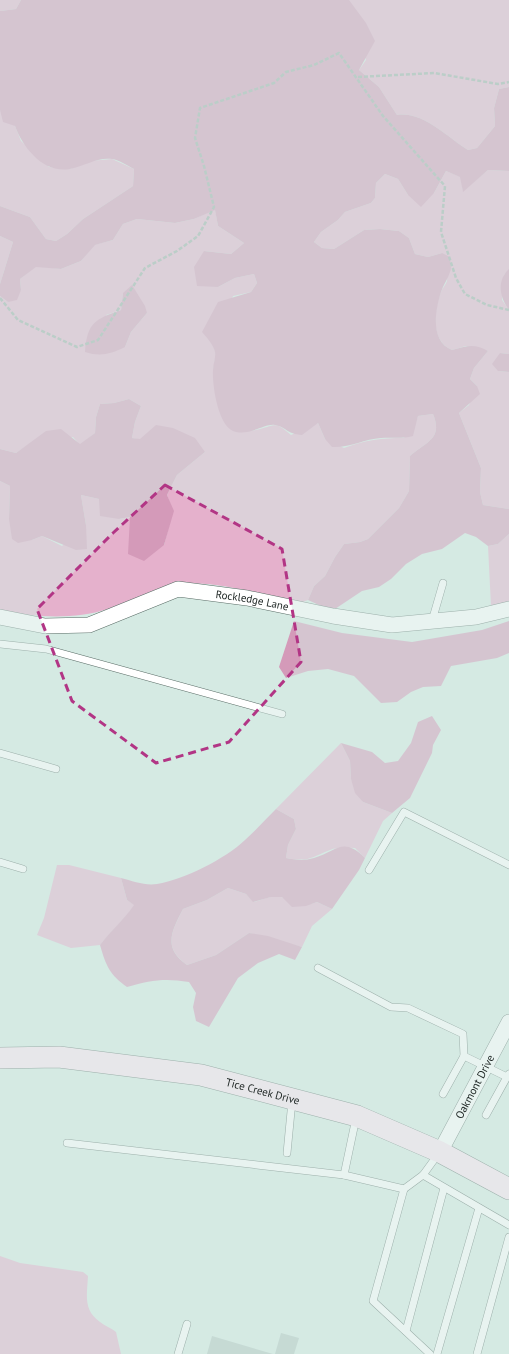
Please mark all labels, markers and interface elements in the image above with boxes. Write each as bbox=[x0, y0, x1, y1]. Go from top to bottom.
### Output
street label: Rockledge Lane bbox=[215, 587, 290, 614]
street label: Oakmont Drive bbox=[452, 1052, 498, 1121]
street label: Tice Creek Drive bbox=[224, 1075, 302, 1108]

